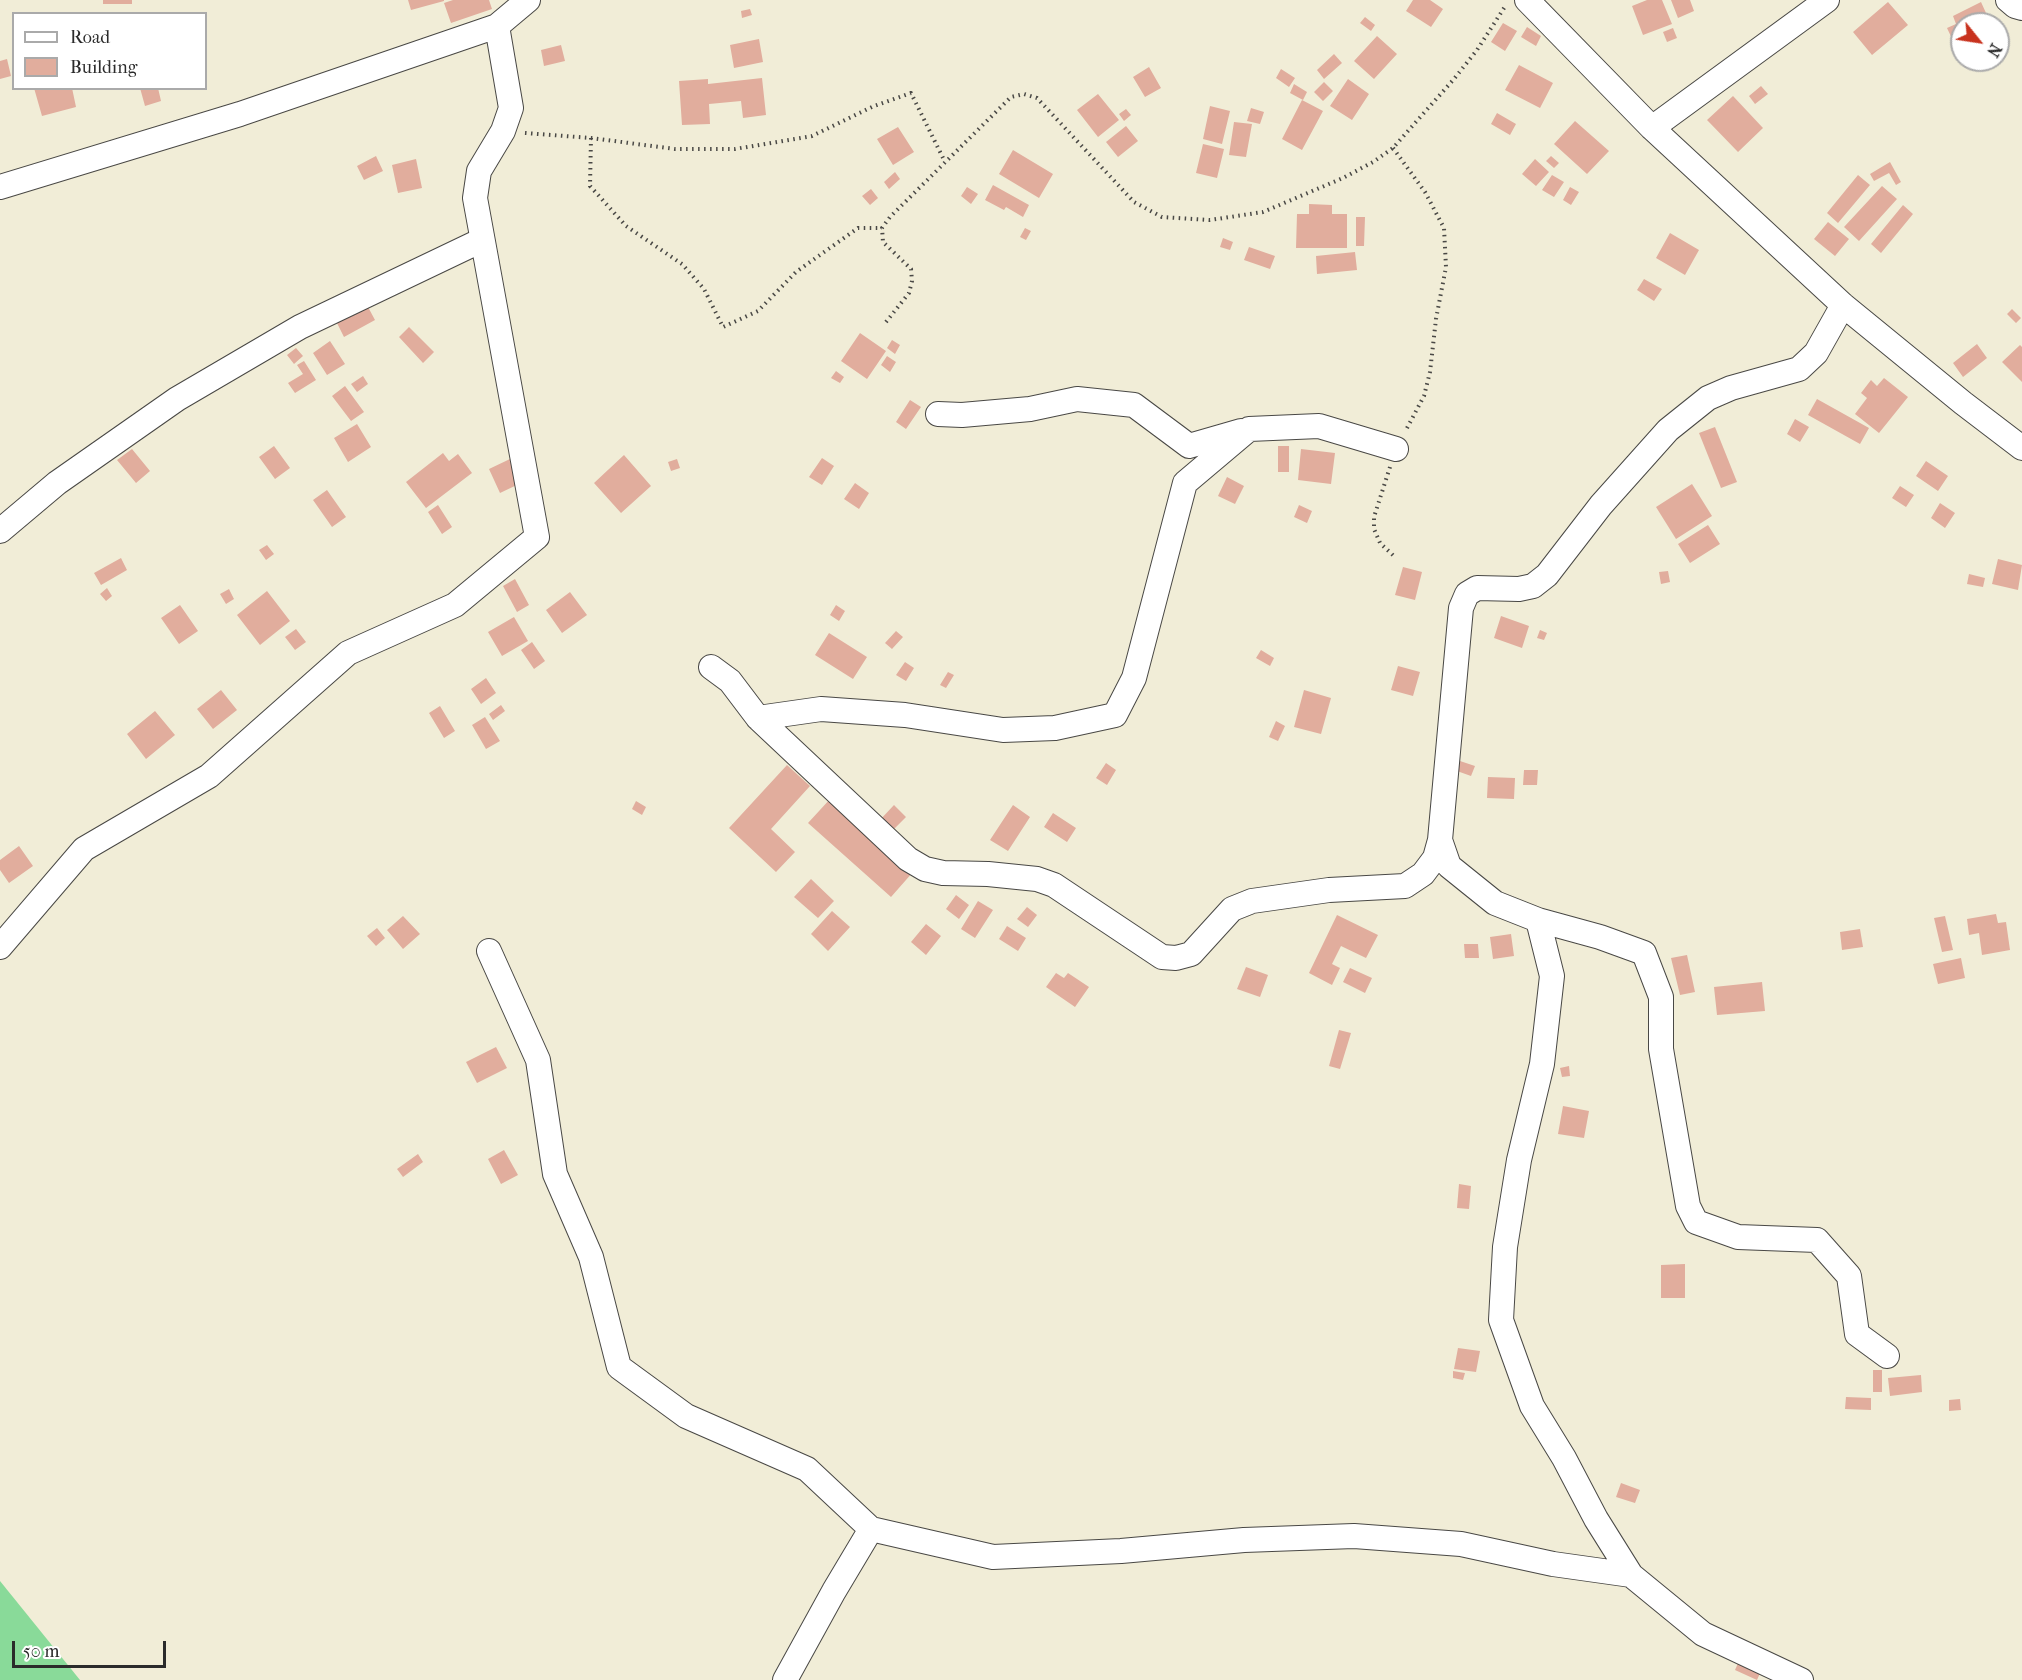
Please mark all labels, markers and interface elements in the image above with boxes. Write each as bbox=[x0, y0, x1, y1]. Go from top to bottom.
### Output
legend bbox=[12, 12, 207, 90]
north arrow bbox=[1950, 12, 2010, 72]
text: Road bbox=[70, 27, 110, 48]
text: N bbox=[1983, 40, 2006, 60]
text: Building bbox=[70, 57, 137, 78]
scale bar bbox=[15, 1629, 170, 1667]
text: 50 m bbox=[23, 1641, 59, 1662]

